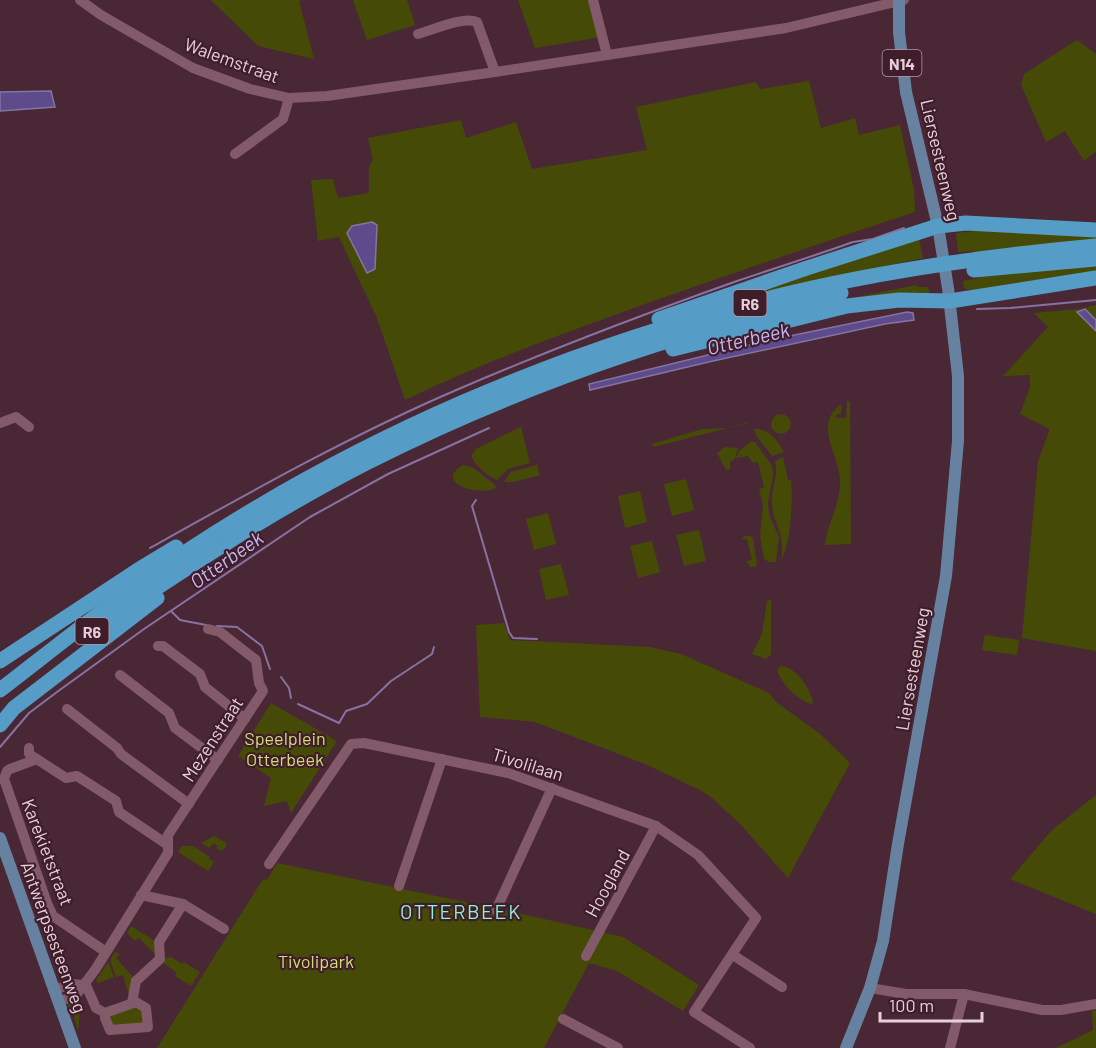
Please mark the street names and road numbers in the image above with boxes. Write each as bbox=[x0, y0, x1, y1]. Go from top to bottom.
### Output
street label: Walemstraat bbox=[182, 33, 282, 87]
road number: N14 bbox=[882, 50, 922, 76]
street label: Liersesteenweg bbox=[916, 97, 966, 223]
road number: R6 bbox=[734, 290, 766, 316]
street label: Liersesteenweg bbox=[890, 606, 934, 732]
road number: R6 bbox=[76, 618, 109, 644]
street label: Mezenstraat bbox=[177, 693, 247, 785]
street label: Tivolilaan bbox=[490, 743, 566, 785]
street label: Karekietstraat bbox=[18, 796, 78, 908]
street label: Hoogland bbox=[580, 845, 634, 921]
street label: Antwerpsesteenweg bbox=[16, 858, 92, 1016]

